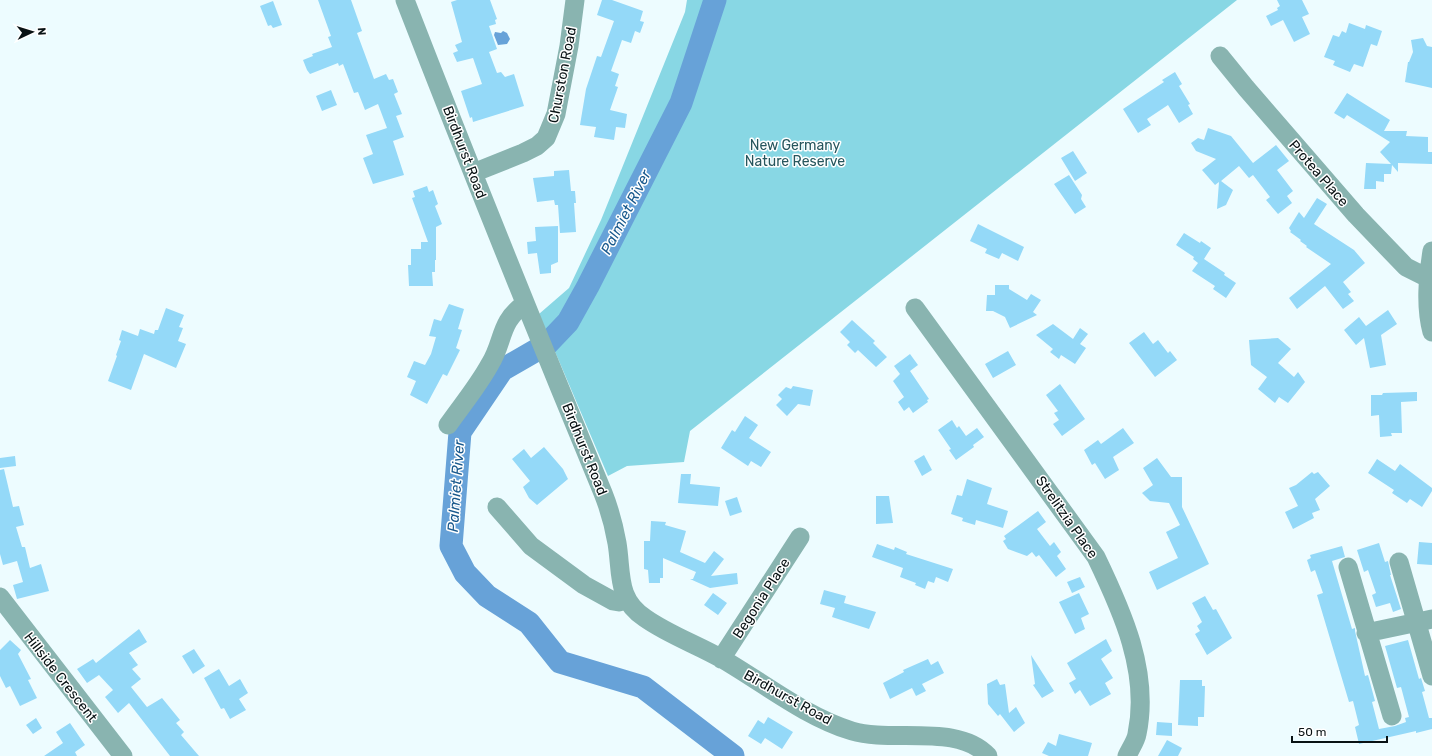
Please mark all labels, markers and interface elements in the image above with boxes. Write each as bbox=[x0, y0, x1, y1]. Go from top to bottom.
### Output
north arrow bbox=[12, 12, 52, 52]
street label: Churston Road bbox=[545, 26, 580, 124]
text: N bbox=[35, 27, 48, 36]
street label: Birdhurst Road bbox=[439, 104, 490, 201]
park label: New Germany Nature Reserve bbox=[745, 137, 845, 170]
street label: Protea Place bbox=[1285, 137, 1352, 210]
water label: Palmiet River bbox=[597, 166, 656, 257]
street label: Birdhurst Road bbox=[558, 401, 611, 498]
water label: Palmiet River bbox=[444, 438, 468, 533]
street label: Strelitzia Place bbox=[1032, 473, 1101, 562]
street label: Begonia Place bbox=[729, 555, 794, 642]
street label: Hillside Crescent bbox=[20, 629, 101, 726]
street label: Birdhurst Road bbox=[741, 666, 835, 729]
scale bar bbox=[1292, 718, 1387, 744]
text: 50 m bbox=[1298, 725, 1326, 739]

